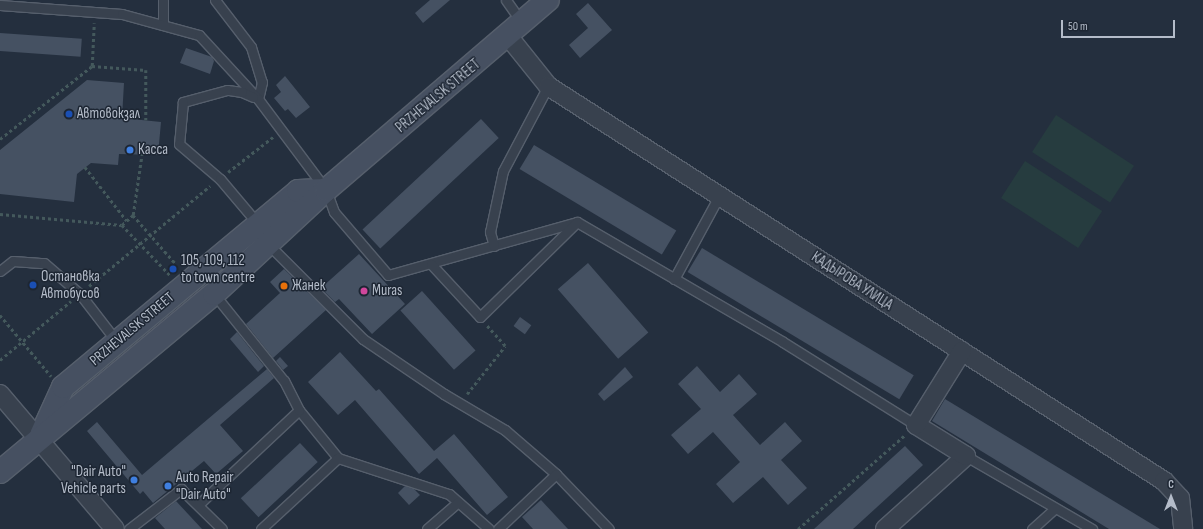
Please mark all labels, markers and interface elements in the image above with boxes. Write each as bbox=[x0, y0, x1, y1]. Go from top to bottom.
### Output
scale bar bbox=[1063, 12, 1177, 38]
text: 50 m bbox=[1068, 19, 1088, 34]
street label: PRZHEVALSK STREET bbox=[392, 55, 484, 137]
place label: Автовокзал bbox=[77, 105, 140, 123]
marker: Автовокзал bbox=[64, 109, 74, 119]
place label: Касса bbox=[138, 141, 168, 159]
marker: Касса bbox=[125, 145, 135, 155]
street label: КАДЫРОВА УЛИЦА bbox=[808, 248, 896, 314]
place label: 105, 109, 112 to town centre bbox=[181, 251, 255, 286]
marker: 105, 109, 112 to town centre bbox=[168, 264, 178, 274]
place label: Остановка Автобусов bbox=[41, 267, 100, 302]
place label: Жанек bbox=[292, 277, 326, 295]
marker: Остановка Автобусов bbox=[28, 280, 38, 290]
marker: Жанек bbox=[279, 281, 289, 291]
place label: Muras bbox=[372, 282, 402, 300]
marker: Muras bbox=[359, 286, 369, 296]
street label: PRZHEVALSK STREET bbox=[86, 288, 178, 370]
place label: "Dair Auto" Vehicle parts bbox=[61, 462, 126, 497]
place label: Auto Repair "Dair Auto" bbox=[176, 468, 234, 503]
marker: "Dair Auto" Vehicle parts bbox=[129, 475, 139, 485]
north arrow bbox=[1151, 477, 1191, 517]
text: С bbox=[1168, 478, 1174, 491]
marker: Auto Repair "Dair Auto" bbox=[163, 481, 173, 491]

